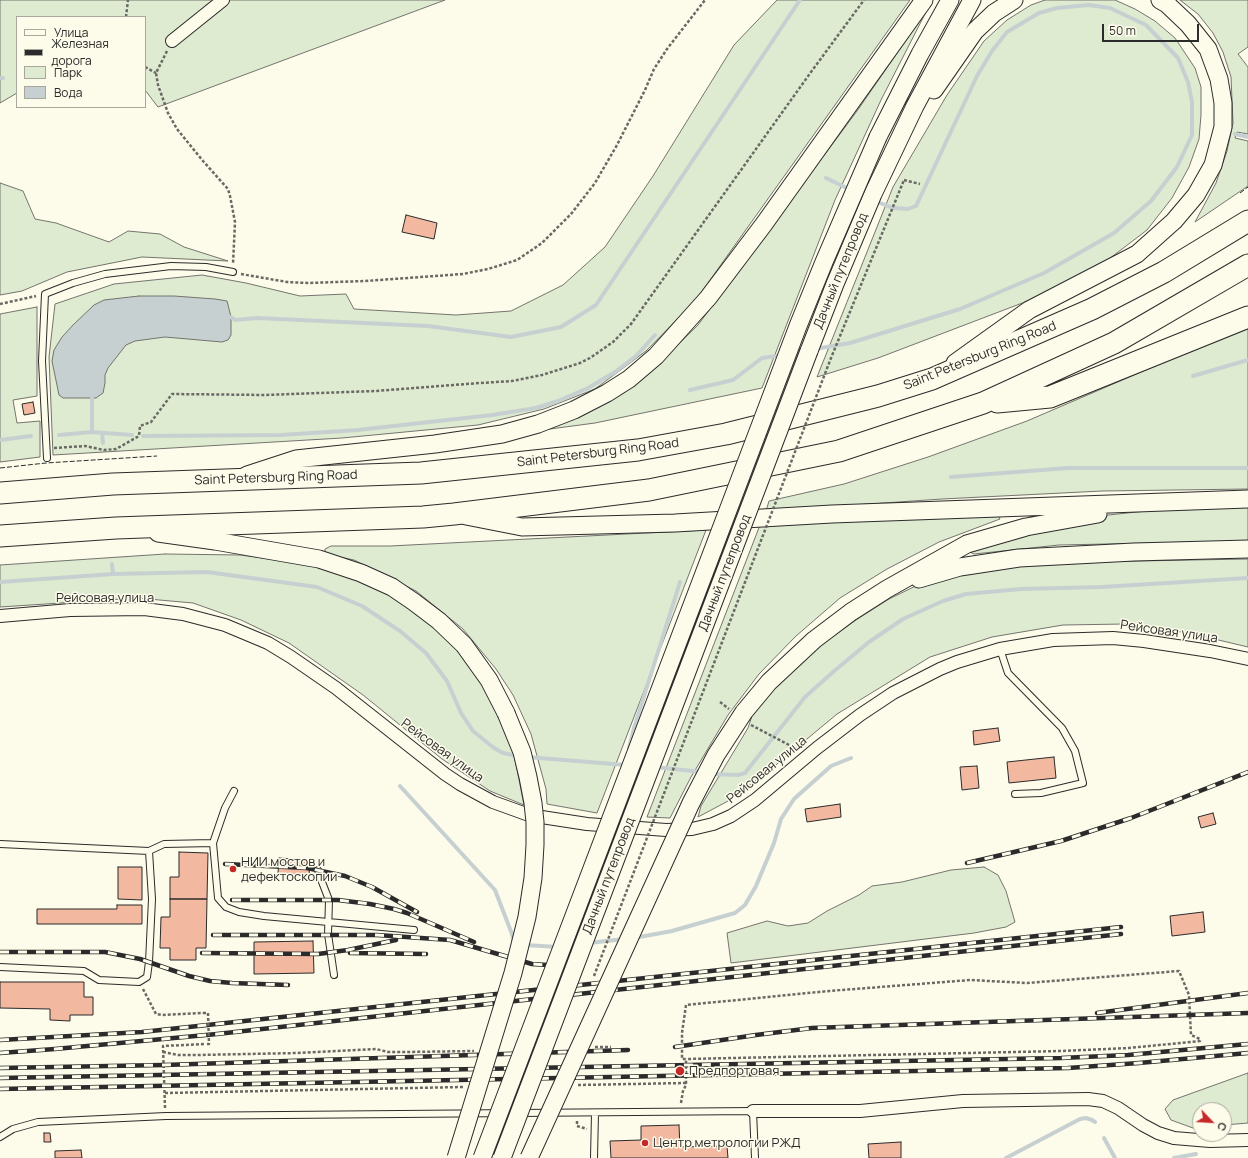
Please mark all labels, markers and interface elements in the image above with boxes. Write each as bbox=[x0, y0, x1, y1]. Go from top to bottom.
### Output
legend bbox=[16, 16, 146, 108]
scale bar bbox=[1104, 16, 1201, 42]
text: 50 m bbox=[1109, 22, 1136, 39]
text: Улица bbox=[54, 24, 88, 41]
text: Железная дорога bbox=[51, 35, 109, 69]
text: Парк bbox=[54, 64, 82, 81]
text: Вода bbox=[54, 84, 82, 101]
street label: Дачный путепровод bbox=[811, 211, 871, 331]
street label: Saint Petersburg Ring Road bbox=[901, 318, 1059, 394]
street label: Saint Petersburg Ring Road bbox=[516, 435, 680, 471]
street label: Saint Petersburg Ring Road bbox=[194, 467, 358, 489]
street label: Дачный путепровод bbox=[696, 512, 754, 634]
street label: Рейсовая улица bbox=[56, 590, 154, 606]
street label: Рейсовая улица bbox=[1119, 617, 1219, 647]
street label: Рейсовая улица bbox=[398, 716, 486, 786]
street label: Рейсовая улица bbox=[724, 733, 810, 807]
street label: Дачный путепровод bbox=[580, 815, 638, 937]
place label: НИИ мостов и дефектоскопии bbox=[241, 854, 337, 885]
marker: НИИ мостов и дефектоскопии bbox=[228, 864, 238, 874]
place label: Предпортовая bbox=[689, 1063, 779, 1079]
marker: Предпортовая bbox=[674, 1065, 686, 1077]
north arrow bbox=[1192, 1102, 1232, 1142]
text: С bbox=[1214, 1120, 1231, 1134]
place label: Центр метрологии РЖД bbox=[653, 1135, 801, 1151]
marker: Центр метрологии РЖД bbox=[640, 1138, 650, 1148]

